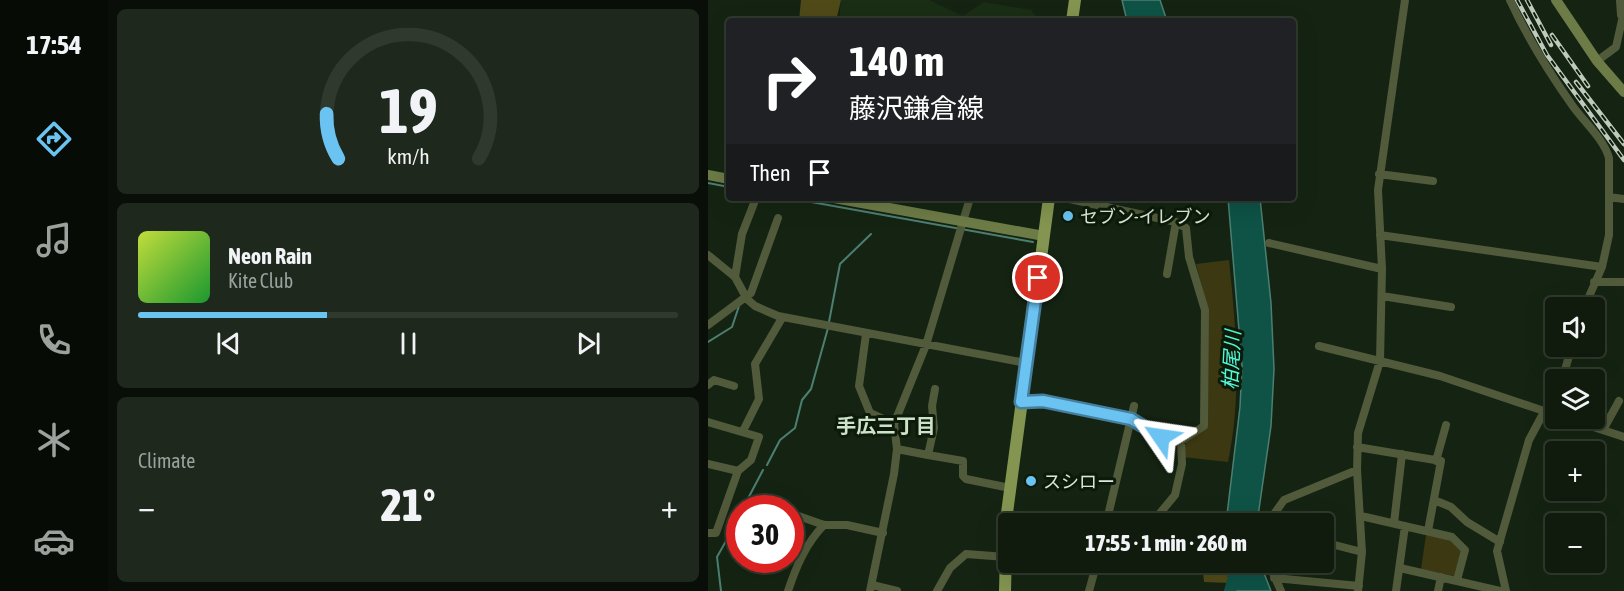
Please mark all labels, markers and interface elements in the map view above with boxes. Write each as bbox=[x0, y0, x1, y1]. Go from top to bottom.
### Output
text: 17:54 bbox=[26, 29, 82, 60]
text: 140 m bbox=[849, 37, 944, 85]
icon: right bbox=[750, 42, 828, 120]
text: 19 bbox=[379, 75, 437, 146]
text: 藤沢鎌倉線 bbox=[849, 93, 984, 124]
icon: directions bbox=[33, 118, 75, 160]
text: km/h bbox=[387, 144, 429, 169]
icon: arrive bbox=[803, 156, 836, 189]
text: Then bbox=[750, 160, 791, 186]
place label: セブン-イレブン bbox=[1080, 206, 1211, 227]
marker: セブン-イレブン bbox=[1061, 209, 1075, 223]
icon: music bbox=[33, 219, 75, 261]
text: Neon Rain bbox=[228, 243, 312, 269]
pin bbox=[1012, 252, 1063, 303]
icon: arrive bbox=[1021, 261, 1054, 294]
text: Kite Club bbox=[228, 269, 293, 292]
map controls bbox=[1545, 297, 1605, 573]
button: sound bbox=[1545, 297, 1605, 357]
icon: phone bbox=[33, 319, 75, 361]
icon: previous bbox=[212, 327, 245, 360]
icon: pause bbox=[392, 327, 425, 360]
icon: next bbox=[572, 327, 605, 360]
water label: 柏尾川 bbox=[1218, 327, 1244, 391]
button: layers bbox=[1545, 369, 1605, 429]
position arrow bbox=[1129, 405, 1193, 469]
district label: 手広三丁目 bbox=[836, 414, 936, 437]
icon: climate bbox=[33, 419, 75, 461]
button: + bbox=[1545, 441, 1605, 501]
text: Climate bbox=[138, 449, 195, 472]
place label: スシロー bbox=[1043, 471, 1115, 492]
marker: スシロー bbox=[1024, 474, 1038, 488]
text: 21° bbox=[381, 479, 435, 531]
text: − bbox=[138, 487, 155, 525]
text: + bbox=[661, 487, 678, 525]
speed limit sign: 30 bbox=[726, 495, 804, 573]
button: − bbox=[1545, 513, 1605, 573]
icon: car bbox=[33, 520, 75, 562]
text: 17:55 · 1 min · 260 m bbox=[1085, 530, 1247, 556]

